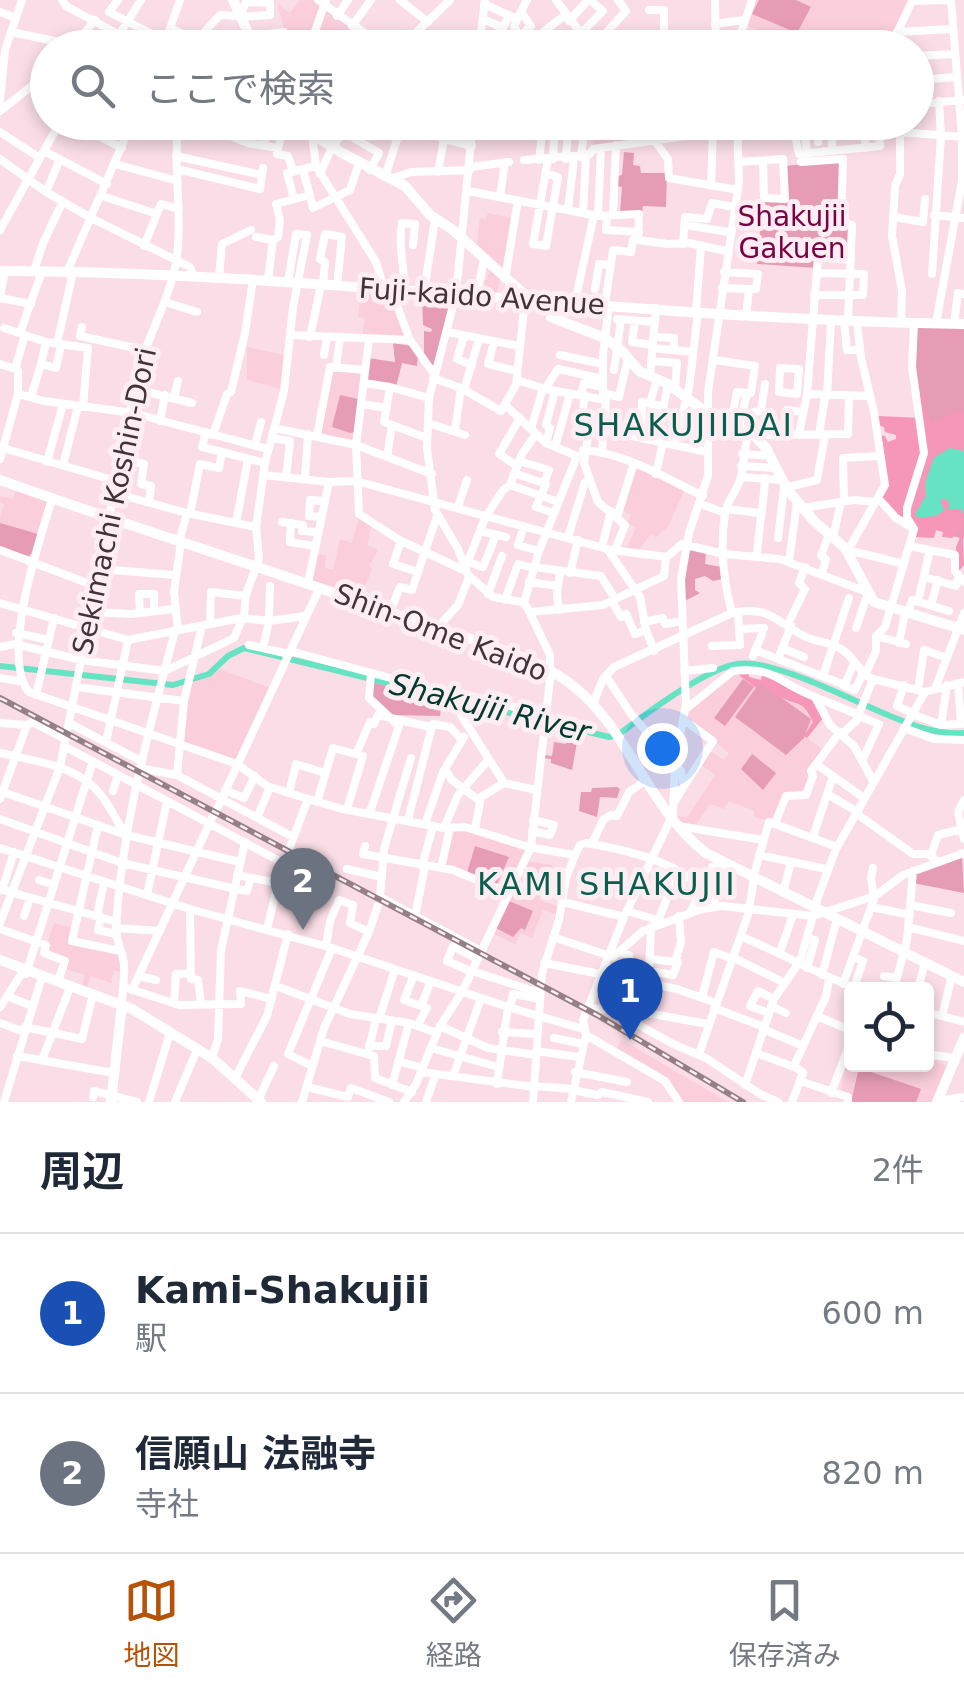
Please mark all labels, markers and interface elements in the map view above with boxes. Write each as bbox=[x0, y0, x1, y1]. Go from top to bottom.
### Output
search box bbox=[30, 30, 934, 140]
icon: search bbox=[65, 58, 120, 113]
text: ここで検索 bbox=[145, 67, 335, 111]
park label: Shakujii Gakuen bbox=[737, 200, 847, 265]
street label: Fuji-kaido Avenue bbox=[358, 271, 606, 322]
street label: Sekimachi Koshin-Dori bbox=[66, 344, 163, 658]
district label: SHAKUJIIDAI bbox=[573, 406, 795, 444]
street label: Shin-Ome Kaido bbox=[330, 577, 552, 688]
water label: Shakujii River bbox=[386, 666, 595, 750]
your location bbox=[637, 723, 688, 774]
pin: 2 bbox=[270, 848, 336, 930]
district label: KAMI SHAKUJII bbox=[477, 865, 737, 903]
pin: 1 bbox=[598, 958, 662, 1040]
map controls bbox=[844, 982, 934, 1072]
button: locate bbox=[844, 982, 934, 1072]
text: 周辺 bbox=[40, 1147, 124, 1196]
text: 2件 bbox=[872, 1151, 924, 1189]
text: Kami-Shakujii bbox=[135, 1268, 430, 1312]
text: 1 bbox=[61, 1294, 84, 1332]
text: 600 m bbox=[822, 1294, 924, 1332]
text: 駅 bbox=[135, 1319, 167, 1357]
text: 信願山 法融寺 bbox=[135, 1432, 376, 1476]
text: 2 bbox=[61, 1454, 84, 1492]
text: 820 m bbox=[822, 1454, 924, 1492]
text: 寺社 bbox=[135, 1485, 199, 1523]
tab: 地図 bbox=[123, 1573, 179, 1673]
tab: 経路 bbox=[426, 1573, 482, 1673]
tab: 保存済み bbox=[729, 1573, 841, 1673]

